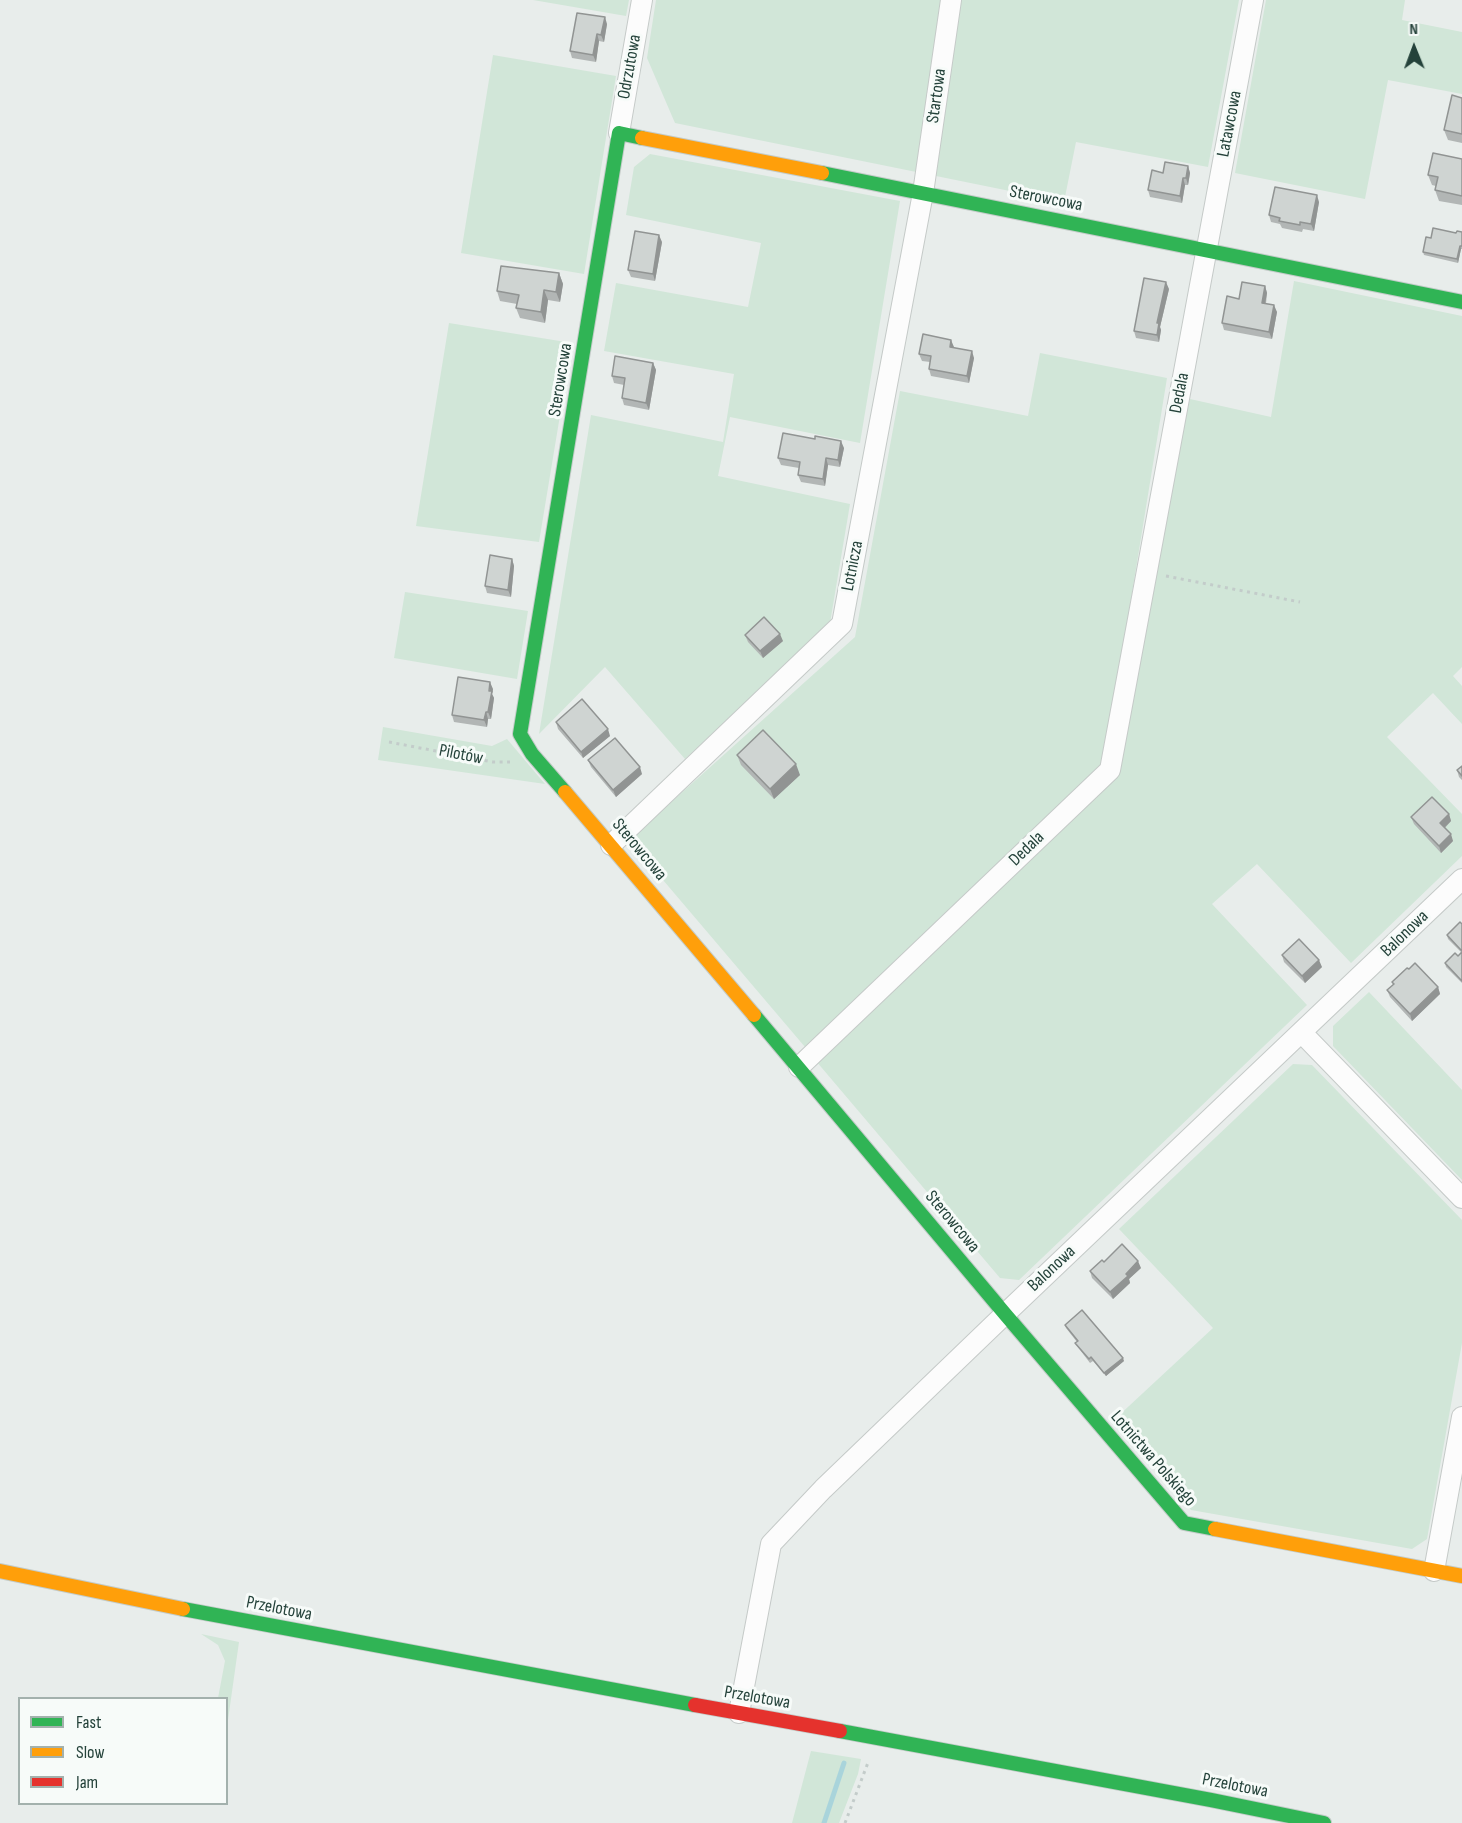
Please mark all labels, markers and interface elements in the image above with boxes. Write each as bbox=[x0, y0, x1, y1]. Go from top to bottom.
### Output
north arrow bbox=[1384, 18, 1444, 78]
text: N bbox=[1409, 20, 1418, 39]
street label: Odrzutowa bbox=[614, 33, 646, 101]
street label: Startowa bbox=[922, 67, 952, 125]
street label: Latawcowa bbox=[1213, 89, 1247, 159]
street label: Sterowcowa bbox=[1008, 181, 1084, 217]
street label: Sterowcowa bbox=[545, 342, 577, 418]
street label: Dedala bbox=[1166, 371, 1194, 415]
street label: Lotnicza bbox=[838, 539, 868, 593]
street label: Pilotów bbox=[437, 740, 485, 770]
street label: Sterowcowa bbox=[607, 815, 671, 885]
street label: Dedala bbox=[1005, 827, 1049, 871]
street label: Balonowa bbox=[1377, 906, 1433, 962]
street label: Sterowcowa bbox=[920, 1187, 984, 1257]
street label: Balonowa bbox=[1024, 1241, 1080, 1297]
street label: Lotnictwa Polskiego bbox=[1106, 1407, 1200, 1511]
street label: Przelotowa bbox=[244, 1592, 314, 1626]
street label: Przelotowa bbox=[722, 1682, 792, 1714]
legend bbox=[18, 1697, 228, 1805]
text: Fast bbox=[76, 1712, 101, 1733]
text: Slow bbox=[76, 1742, 105, 1763]
street label: Przelotowa bbox=[1200, 1769, 1270, 1803]
text: Jam bbox=[76, 1772, 98, 1793]

